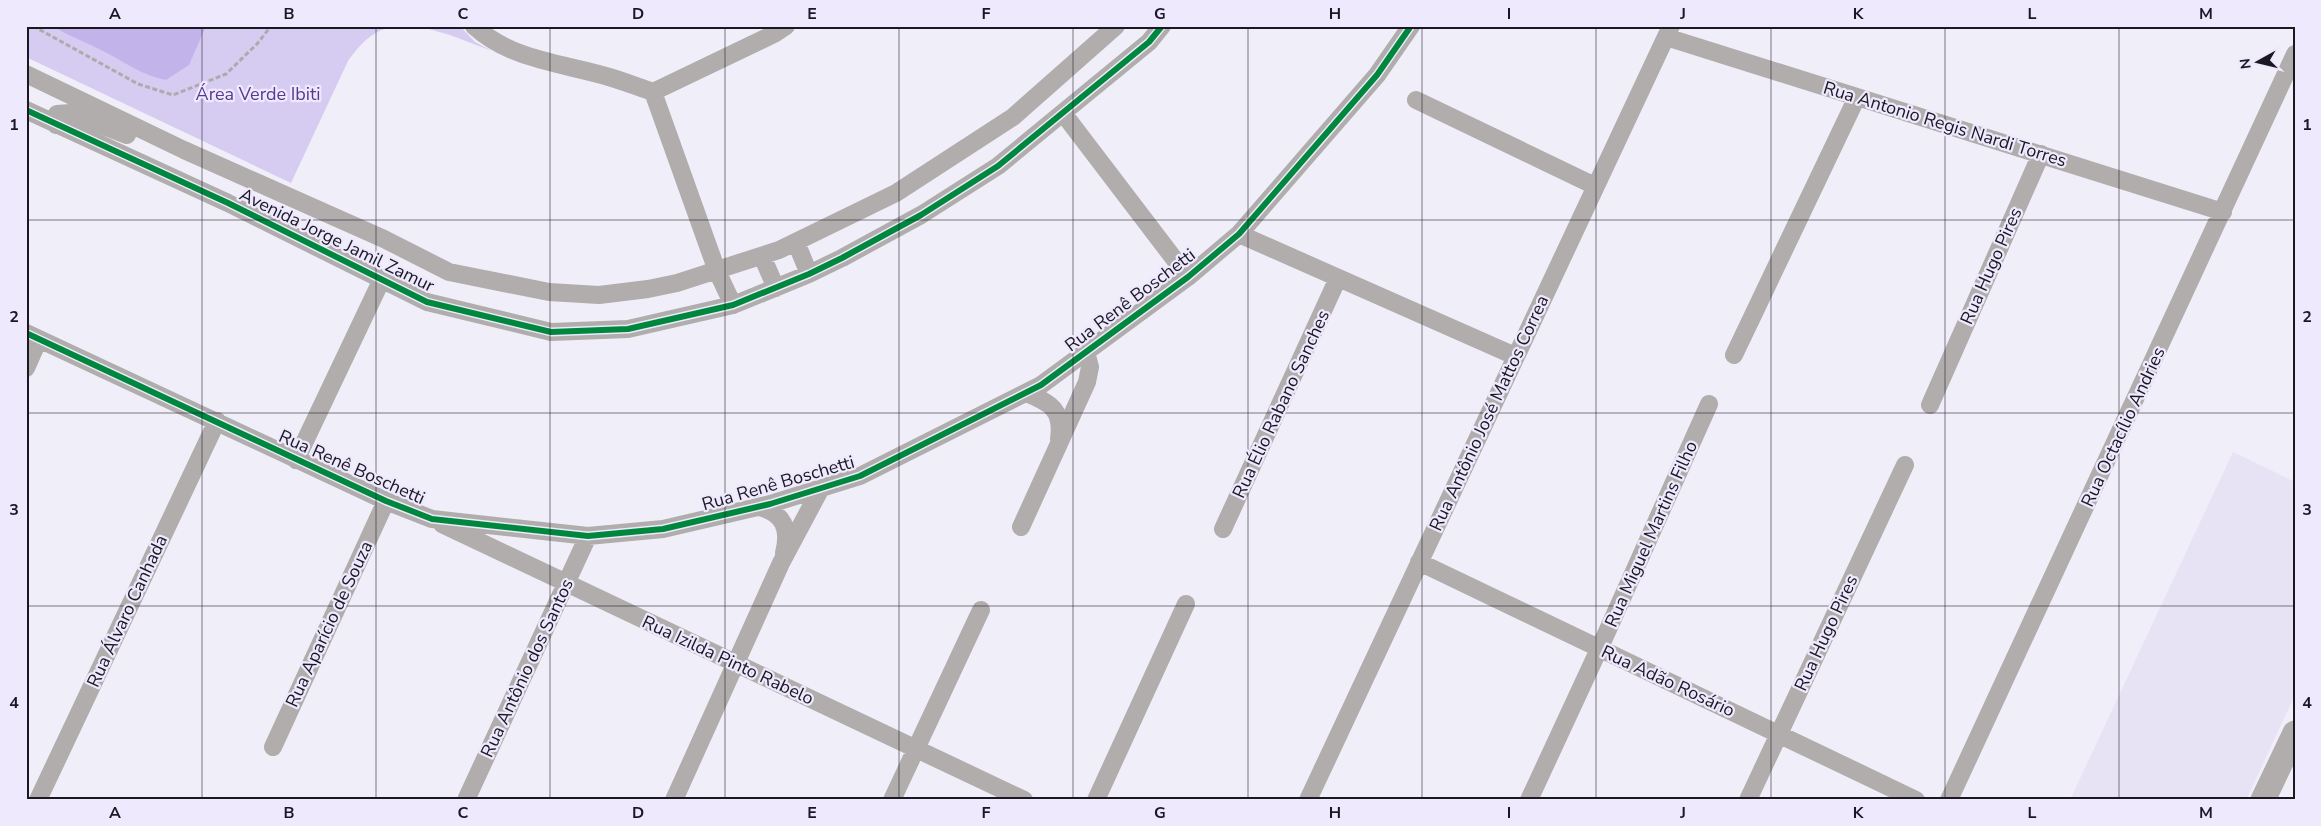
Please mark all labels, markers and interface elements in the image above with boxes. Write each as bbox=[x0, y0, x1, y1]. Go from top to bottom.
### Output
text: A bbox=[109, 3, 121, 25]
text: B bbox=[283, 3, 295, 25]
text: C bbox=[458, 3, 469, 25]
text: D bbox=[632, 3, 644, 25]
text: E bbox=[807, 3, 817, 25]
text: F bbox=[982, 3, 991, 25]
text: G bbox=[1154, 3, 1166, 25]
text: H bbox=[1329, 3, 1341, 25]
text: I bbox=[1507, 3, 1511, 25]
text: J bbox=[1679, 3, 1686, 25]
text: K bbox=[1853, 3, 1865, 25]
text: L bbox=[2028, 3, 2037, 25]
text: M bbox=[2199, 3, 2213, 25]
north arrow bbox=[2234, 38, 2284, 88]
text: N bbox=[2235, 57, 2256, 70]
street label: Rua Antonio Regis Nardi Torres bbox=[1820, 75, 2070, 173]
park label: Área Verde Ibiti bbox=[196, 82, 320, 106]
text: 1 bbox=[9, 114, 19, 136]
text: 1 bbox=[2302, 114, 2312, 136]
street label: Avenida Jorge Jamil Zamur bbox=[235, 182, 439, 298]
street label: Rua Hugo Pires bbox=[1955, 204, 2027, 328]
street label: Rua Renê Boschetti bbox=[1060, 243, 1200, 357]
street label: Rua Antônio José Mattos Correa bbox=[1424, 291, 1554, 535]
text: 2 bbox=[9, 306, 19, 328]
street label: Rua Élio Rabano Sanches bbox=[1227, 306, 1335, 502]
text: 2 bbox=[2302, 306, 2312, 328]
street label: Rua Octacílio Andries bbox=[2075, 343, 2171, 511]
street label: Rua Renê Boschetti bbox=[275, 424, 429, 510]
street label: Rua Miguel Martins Filho bbox=[1599, 437, 1703, 631]
street label: Rua Renê Boschetti bbox=[699, 450, 857, 516]
text: 3 bbox=[9, 499, 19, 521]
text: 3 bbox=[2302, 499, 2312, 521]
street label: Rua Álvaro Canhada bbox=[81, 531, 173, 691]
street label: Rua Aparício de Souza bbox=[280, 537, 378, 711]
street label: Rua Hugo Pires bbox=[1789, 571, 1863, 695]
street label: Rua Antônio dos Santos bbox=[475, 575, 579, 761]
street label: Rua Izilda Pinto Rabelo bbox=[638, 610, 818, 710]
street label: Rua Adão Rosário bbox=[1597, 640, 1739, 722]
text: 4 bbox=[9, 692, 19, 714]
text: 4 bbox=[2302, 692, 2312, 714]
text: A bbox=[109, 802, 121, 824]
text: B bbox=[283, 802, 295, 824]
text: C bbox=[458, 802, 469, 824]
text: D bbox=[632, 802, 644, 824]
text: E bbox=[807, 802, 817, 824]
text: F bbox=[982, 802, 991, 824]
text: G bbox=[1154, 802, 1166, 824]
text: H bbox=[1329, 802, 1341, 824]
text: I bbox=[1507, 802, 1511, 824]
text: J bbox=[1679, 802, 1686, 824]
text: K bbox=[1853, 802, 1865, 824]
text: L bbox=[2028, 802, 2037, 824]
text: M bbox=[2199, 802, 2213, 824]

